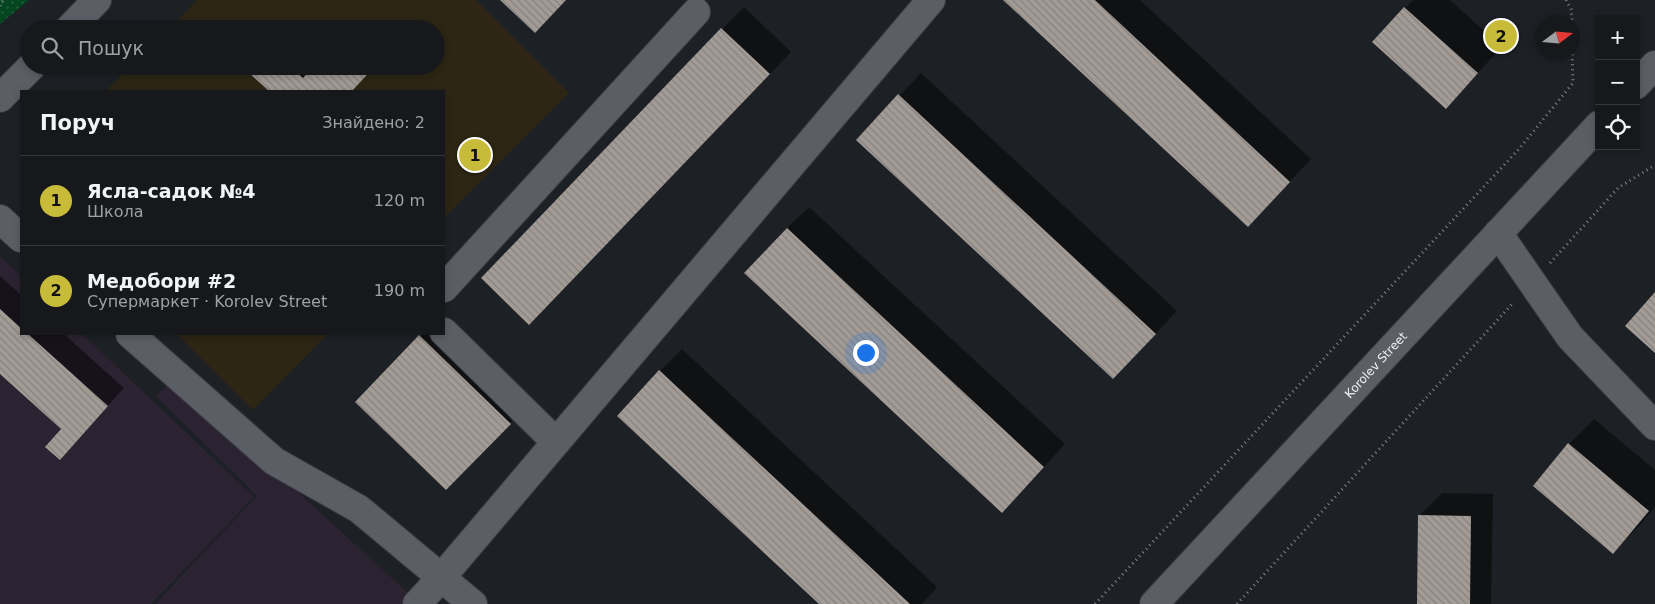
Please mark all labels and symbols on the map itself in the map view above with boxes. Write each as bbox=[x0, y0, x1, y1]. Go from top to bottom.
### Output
north arrow bbox=[1535, 15, 1580, 60]
pin: 2 bbox=[1485, 17, 1517, 55]
pin: 1 bbox=[459, 136, 491, 174]
street label: Korolev Street bbox=[1342, 329, 1410, 401]
your location bbox=[853, 340, 879, 366]

